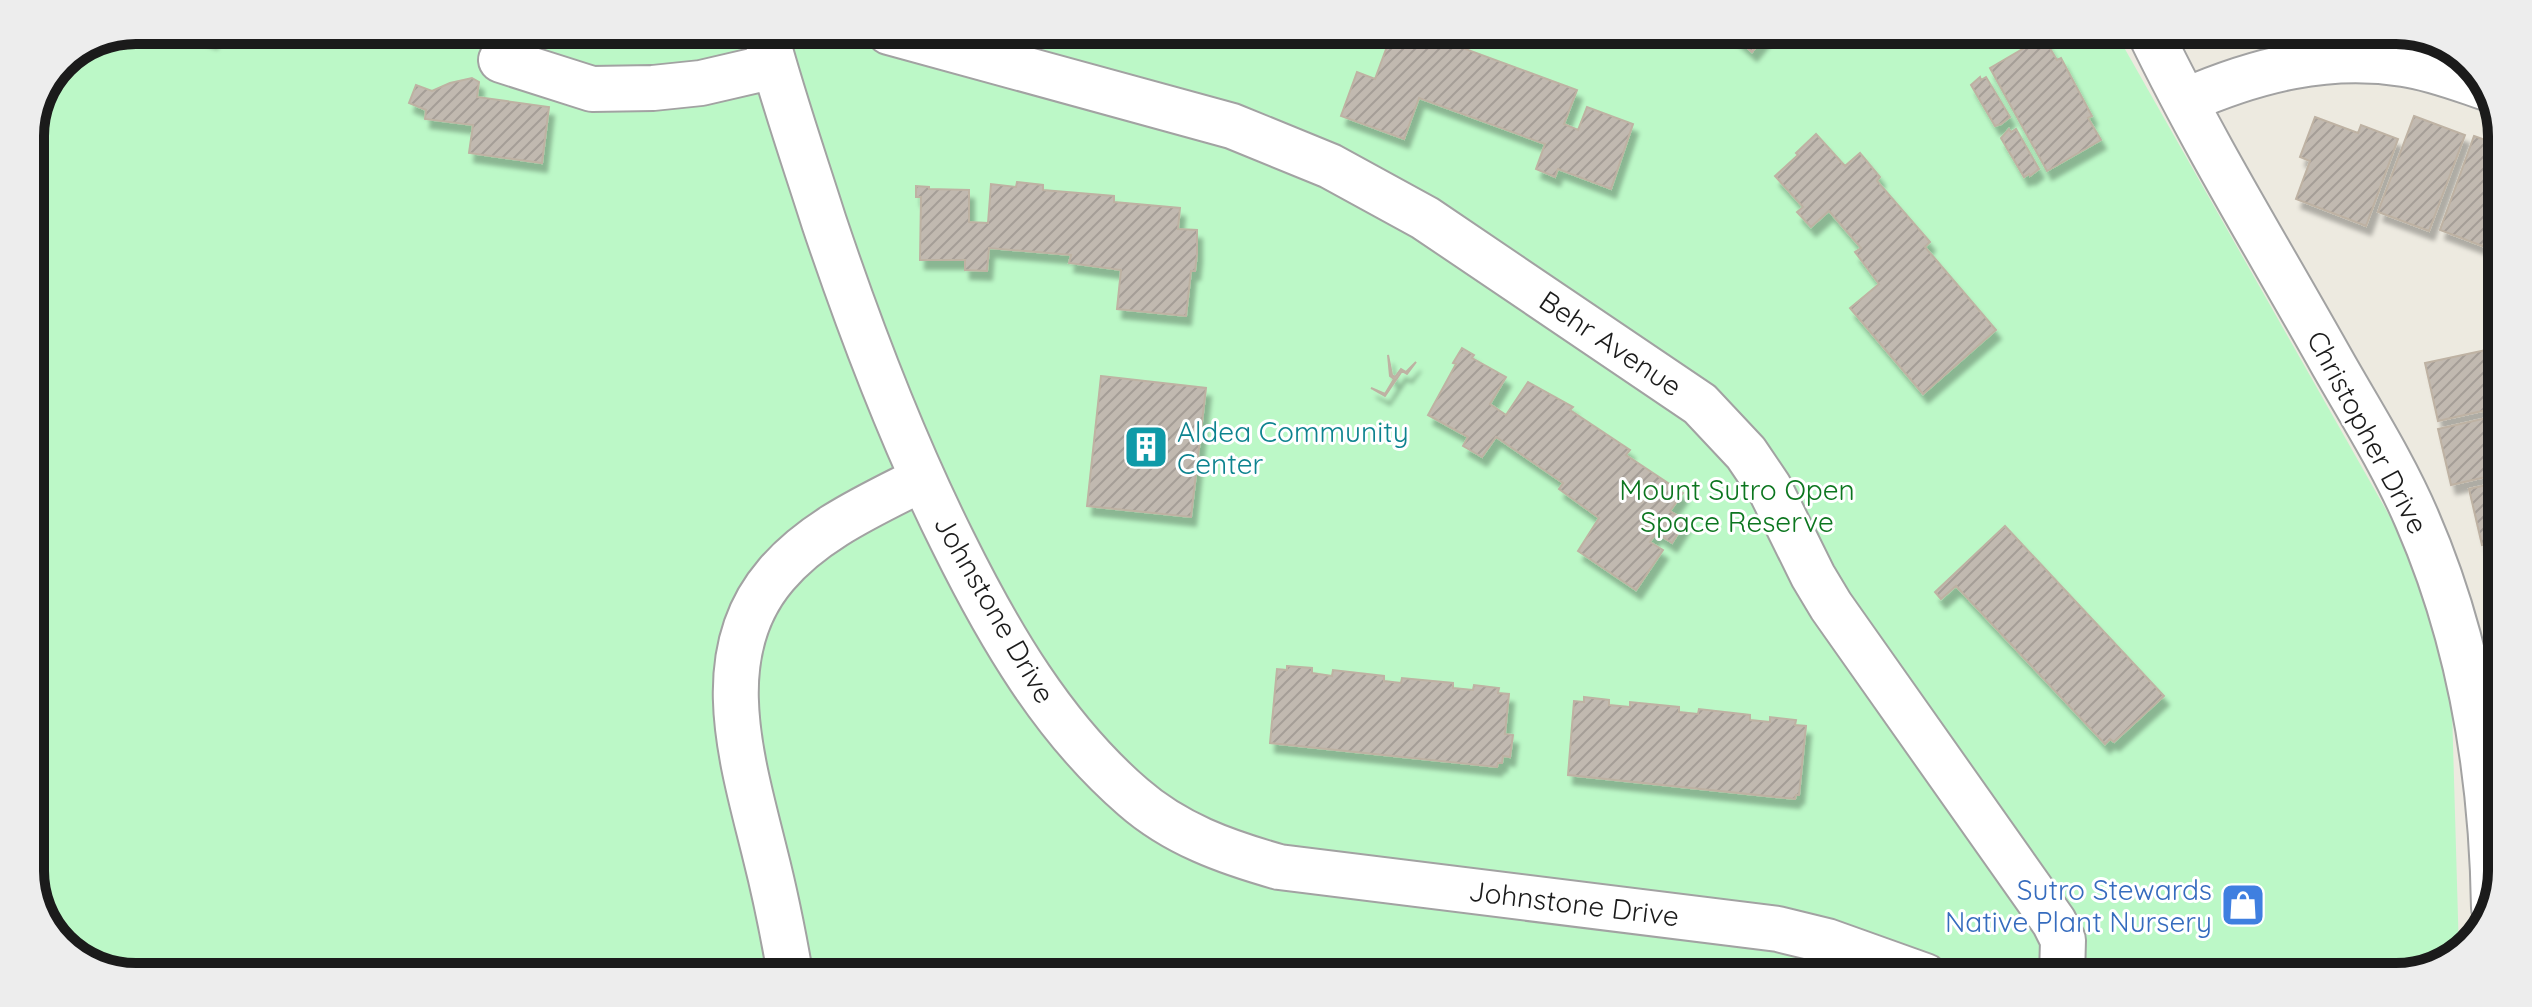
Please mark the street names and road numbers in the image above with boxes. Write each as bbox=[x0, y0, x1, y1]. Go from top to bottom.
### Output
street label: Behr Avenue bbox=[1533, 283, 1689, 403]
street label: Christopher Drive bbox=[2300, 325, 2436, 539]
street label: Johnstone Drive bbox=[927, 509, 1063, 709]
street label: Johnstone Drive bbox=[1467, 873, 1681, 933]

